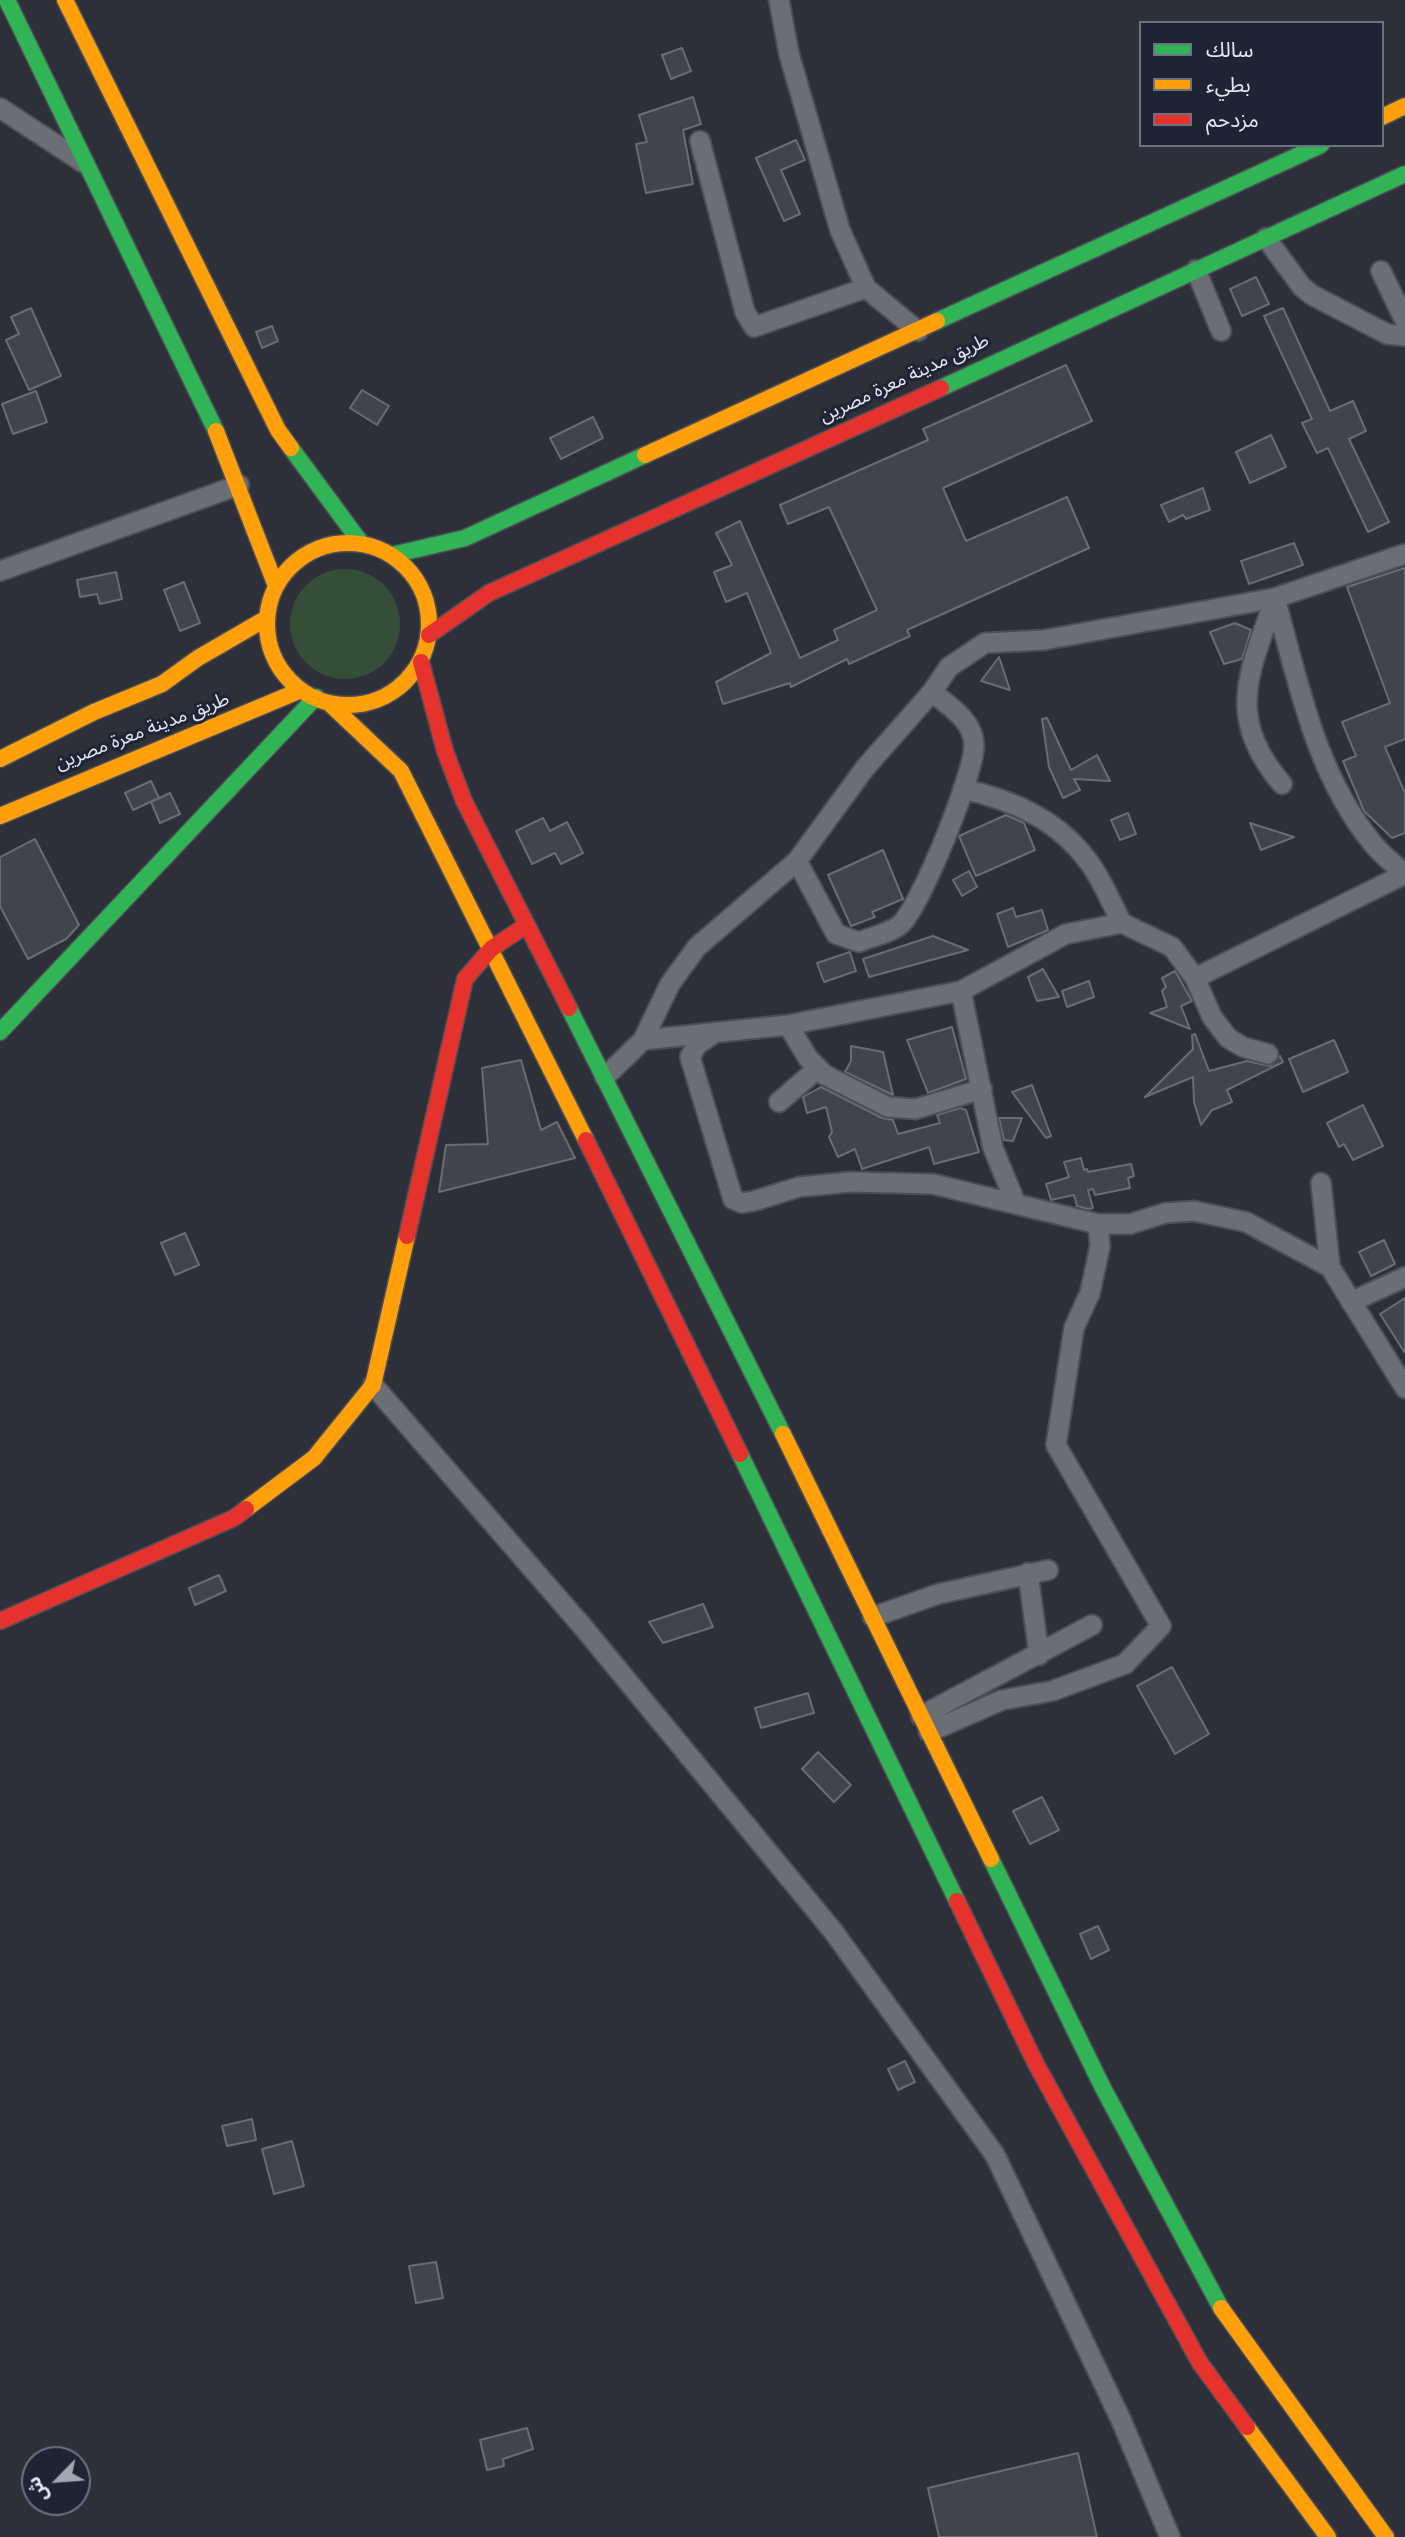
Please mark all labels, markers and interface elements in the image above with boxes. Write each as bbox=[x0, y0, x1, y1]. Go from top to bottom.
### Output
legend bbox=[1139, 21, 1384, 147]
text: سالك bbox=[1206, 38, 1253, 65]
text: بطيء bbox=[1206, 73, 1251, 100]
text: مزدحم bbox=[1206, 108, 1259, 135]
street label: طريق مدينة معرة مصرين bbox=[817, 331, 993, 429]
street label: طريق مدينة معرة مصرين bbox=[53, 689, 233, 777]
north arrow bbox=[21, 2446, 91, 2516]
text: ش bbox=[22, 2472, 55, 2506]

